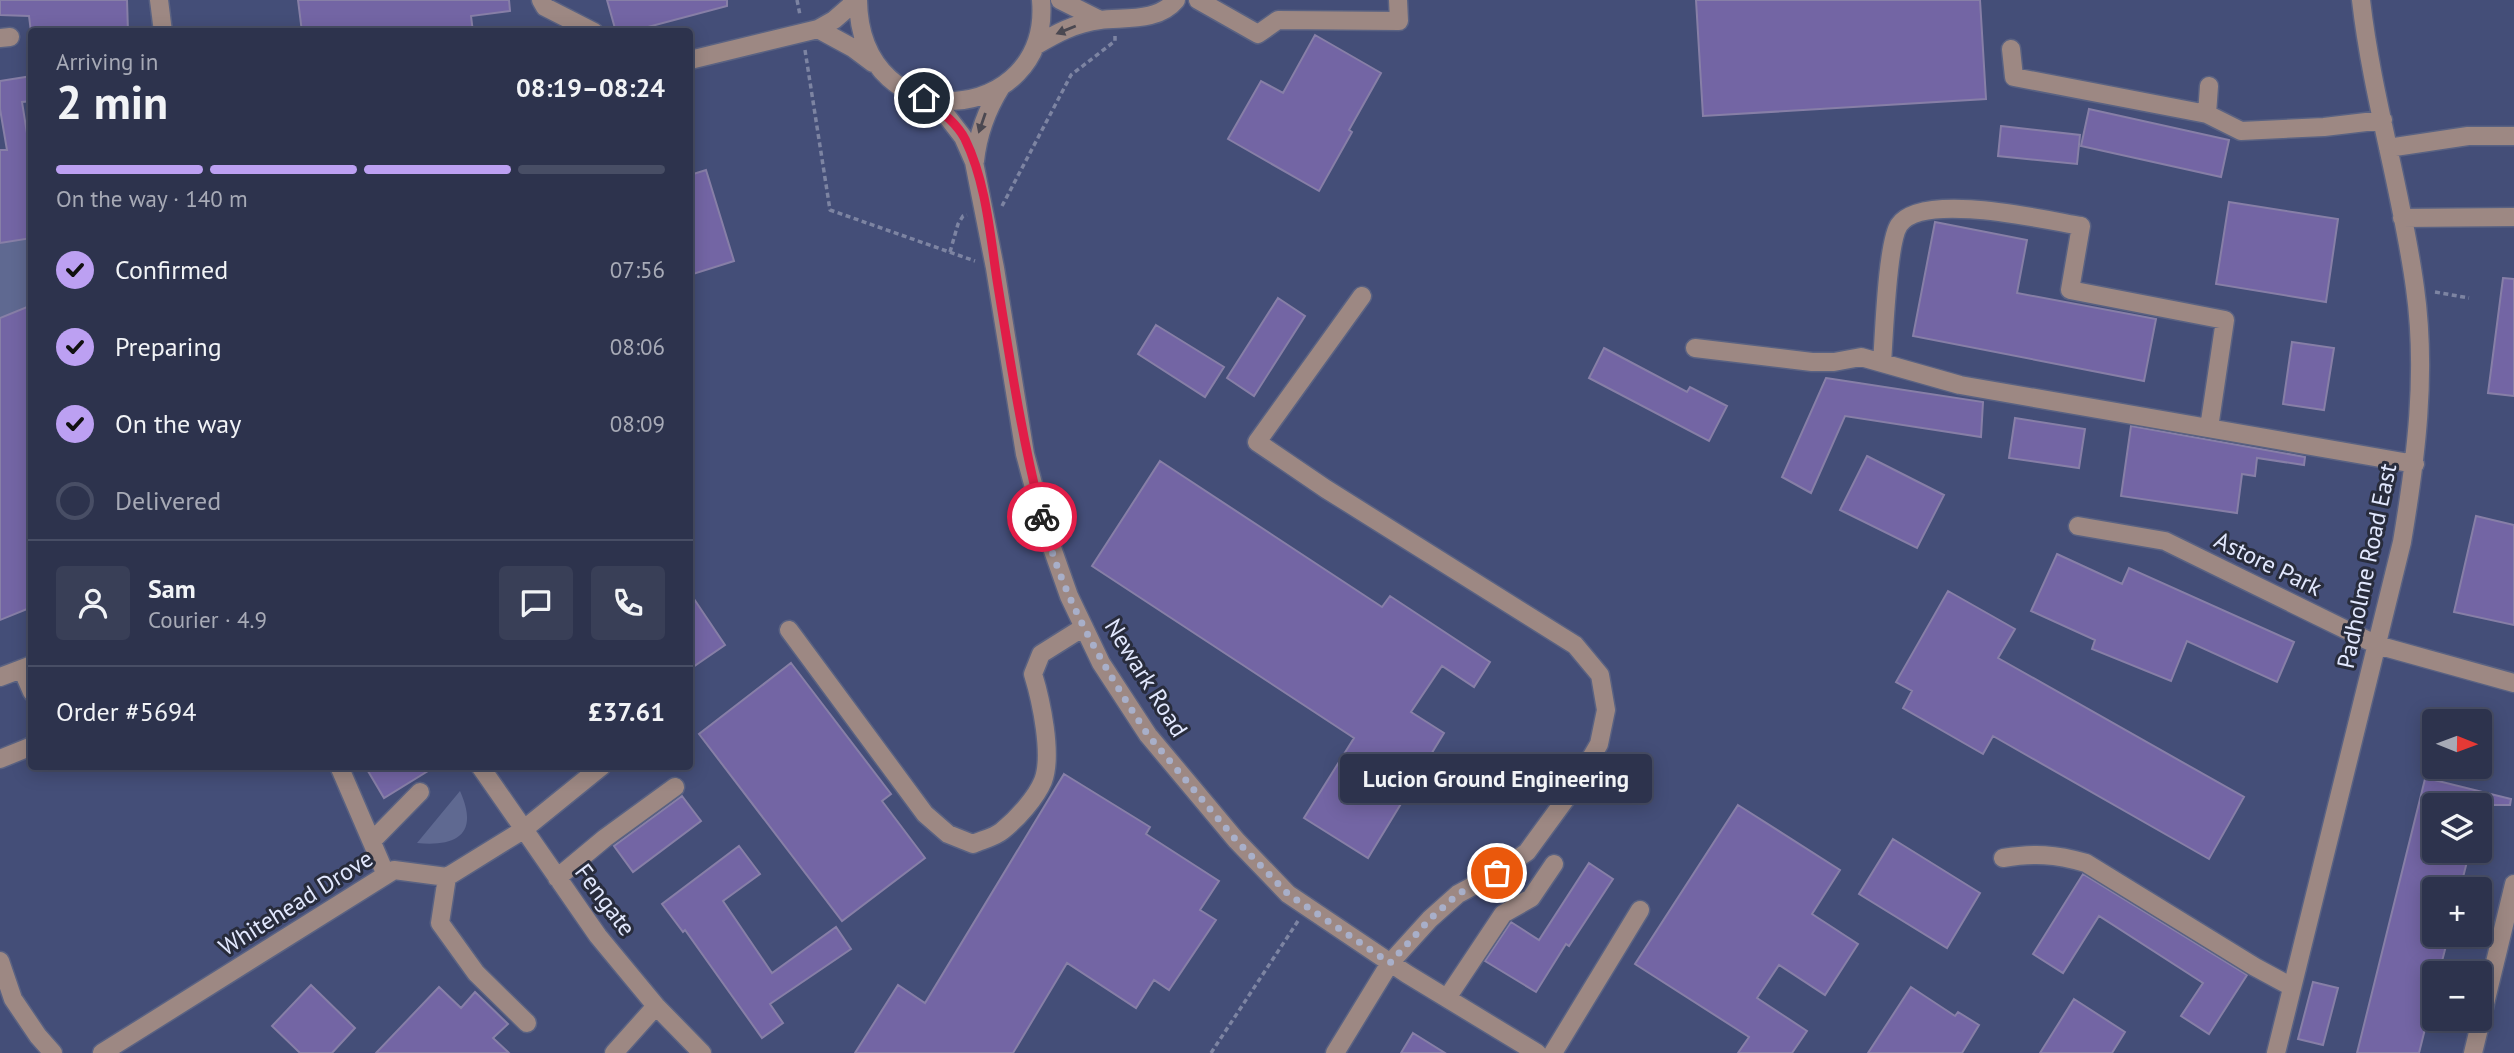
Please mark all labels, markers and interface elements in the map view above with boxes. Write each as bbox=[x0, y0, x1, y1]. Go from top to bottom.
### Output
one-way arrow bbox=[1055, 24, 1076, 35]
text: Arriving in bbox=[56, 47, 158, 76]
pin bbox=[894, 68, 954, 128]
text: 08:19–08:24 bbox=[516, 71, 665, 104]
text: 2 min bbox=[56, 72, 168, 132]
icon: home bbox=[905, 79, 943, 117]
one-way arrow bbox=[976, 112, 987, 133]
text: On the way · 140 m bbox=[56, 184, 248, 213]
icon: check bbox=[56, 251, 94, 289]
text: Confirmed bbox=[115, 253, 228, 286]
text: 07:56 bbox=[610, 255, 665, 284]
icon: check bbox=[56, 328, 94, 366]
text: Preparing bbox=[115, 330, 222, 363]
text: 08:06 bbox=[610, 332, 665, 361]
icon: check bbox=[56, 405, 94, 443]
text: On the way bbox=[115, 407, 241, 440]
text: 08:09 bbox=[610, 409, 665, 438]
street label: Padholme Road East bbox=[2330, 461, 2403, 671]
courier bbox=[1007, 482, 1077, 552]
text: Delivered bbox=[115, 484, 221, 517]
icon: bike bbox=[1023, 498, 1061, 536]
street label: Astore Park bbox=[2209, 524, 2327, 603]
button: person bbox=[56, 566, 130, 640]
button: chat bbox=[499, 566, 573, 640]
button: phone bbox=[591, 566, 665, 640]
text: Sam bbox=[148, 572, 196, 605]
text: Courier · 4.9 bbox=[148, 605, 267, 634]
street label: Newark Road bbox=[1098, 613, 1195, 743]
text: Order #5694 bbox=[56, 695, 196, 728]
text: £37.61 bbox=[588, 695, 665, 728]
north arrow bbox=[2422, 709, 2492, 779]
map controls bbox=[2422, 709, 2492, 1031]
callout: Lucion Ground Engineering bbox=[1341, 754, 1653, 803]
text: Lucion Ground Engineering bbox=[1363, 764, 1629, 793]
button: layers bbox=[2422, 793, 2492, 863]
street label: Whitehead Drove bbox=[213, 843, 379, 962]
pin bbox=[1467, 843, 1527, 903]
icon: bag bbox=[1478, 854, 1516, 892]
street label: Fengate bbox=[568, 857, 643, 942]
button: + bbox=[2422, 877, 2492, 947]
button: − bbox=[2422, 961, 2492, 1031]

